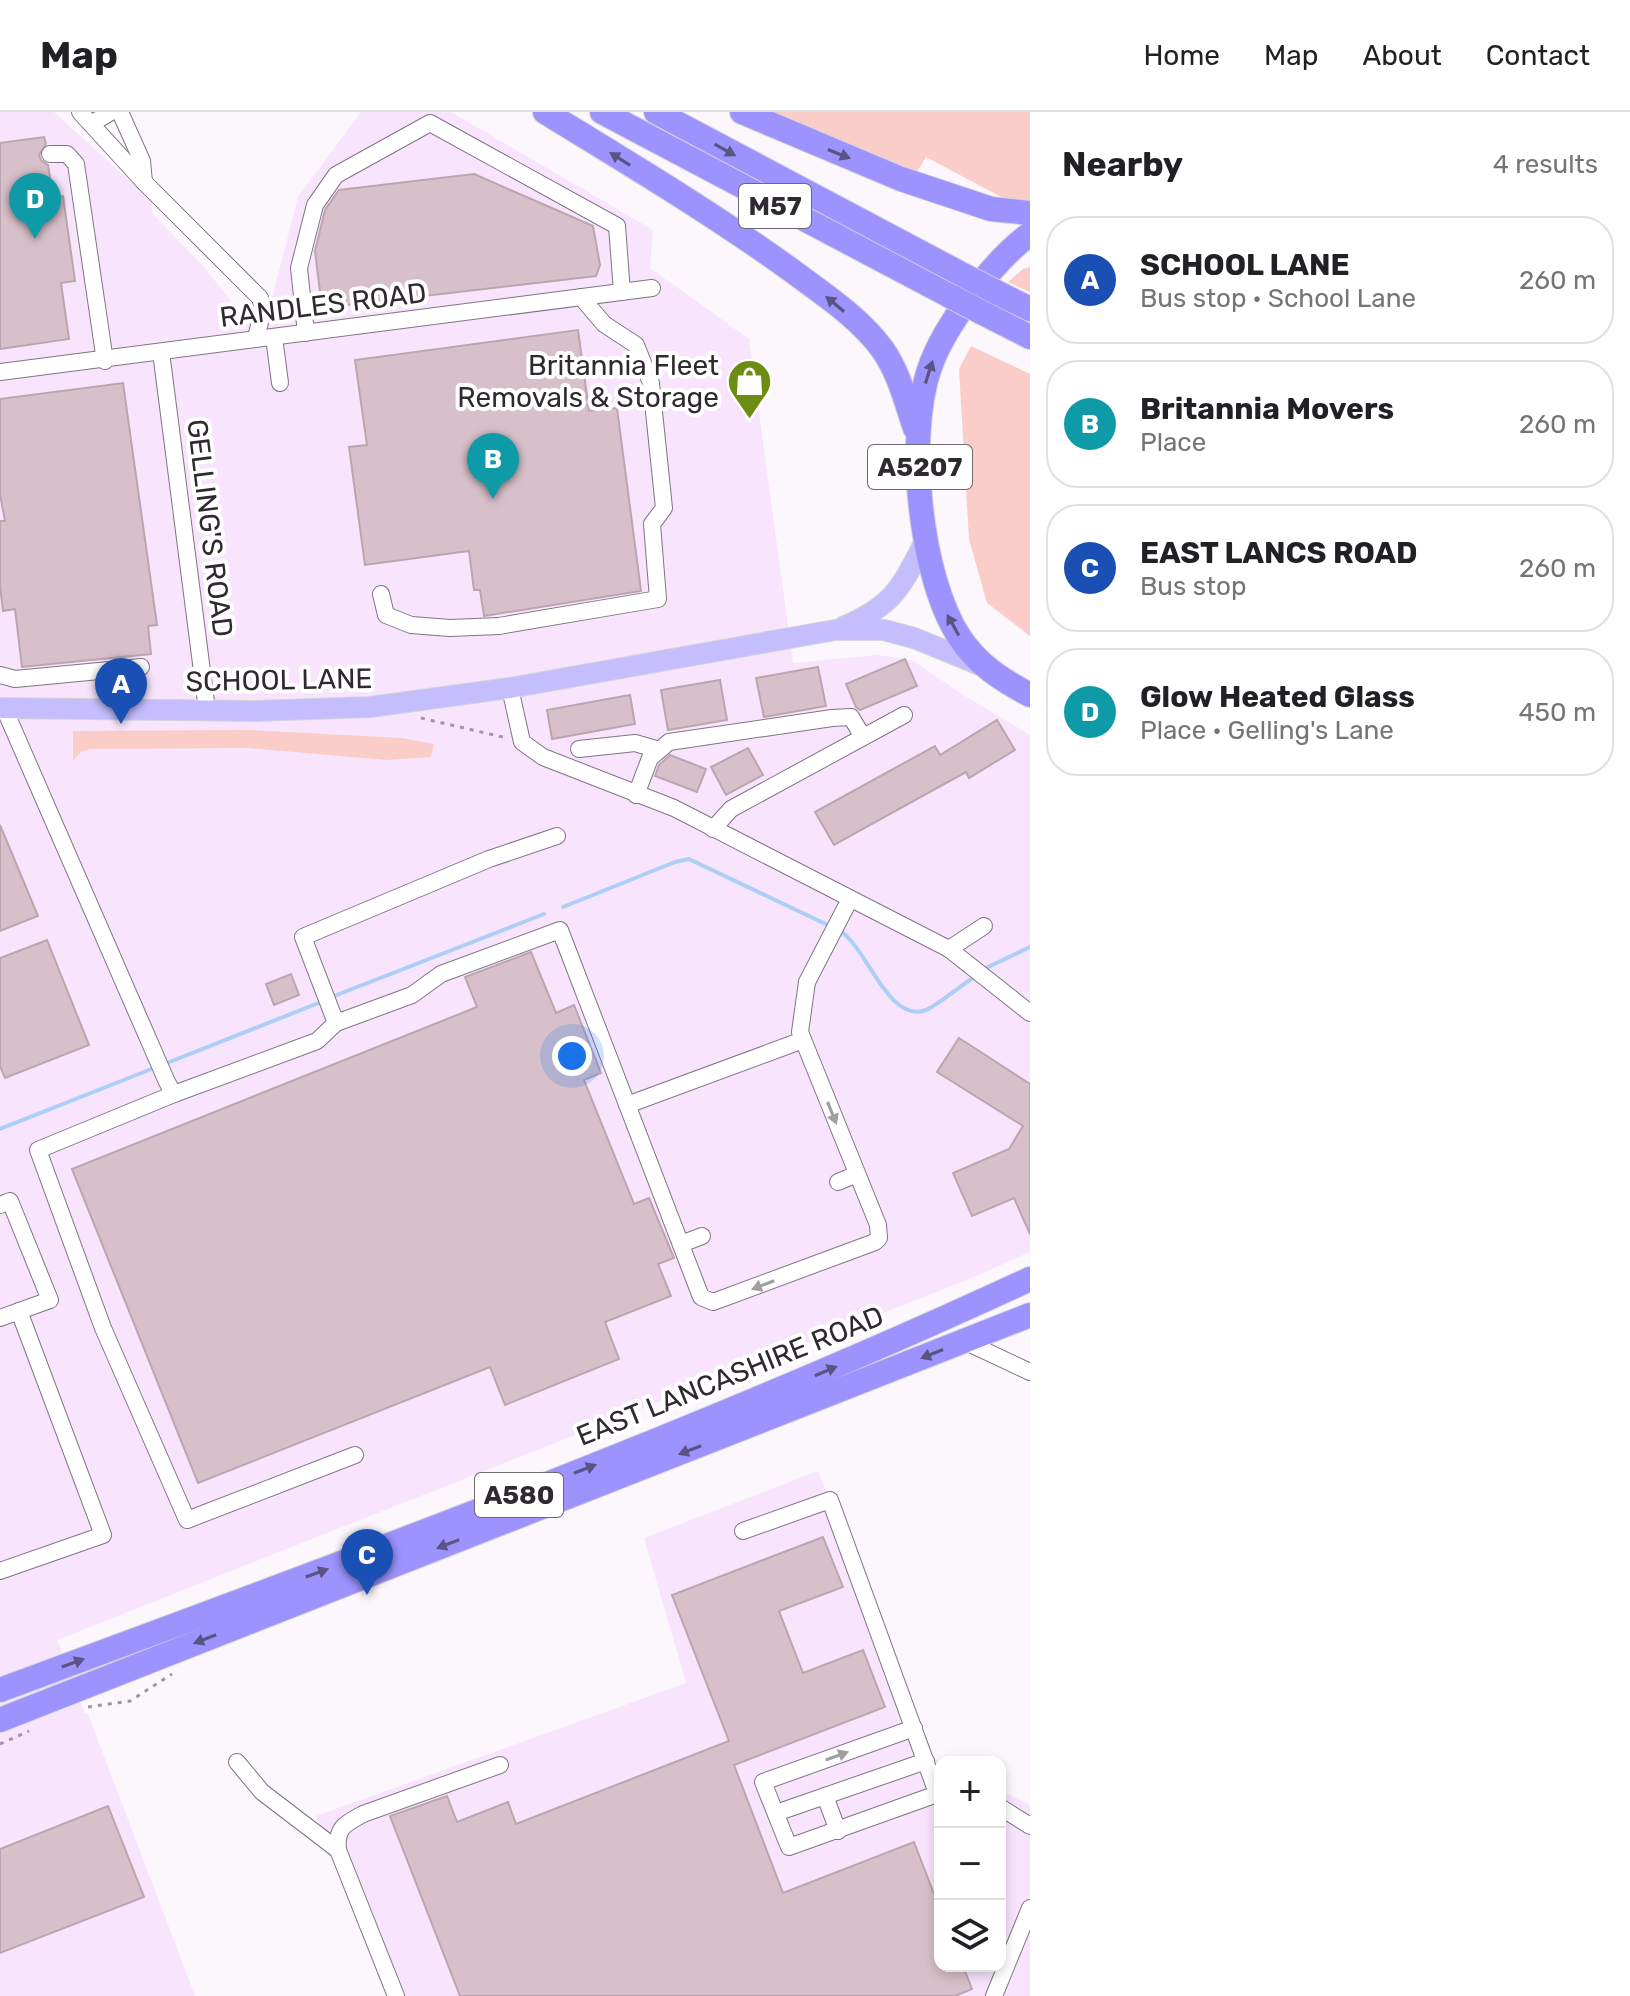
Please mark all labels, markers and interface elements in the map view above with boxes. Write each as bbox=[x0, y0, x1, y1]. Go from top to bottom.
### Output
text: Map bbox=[40, 32, 118, 78]
text: Home bbox=[1143, 39, 1220, 72]
text: Map bbox=[1264, 39, 1318, 72]
text: About bbox=[1362, 39, 1442, 72]
text: Contact bbox=[1486, 39, 1590, 72]
one-way arrow bbox=[714, 142, 736, 156]
text: Nearby bbox=[1062, 144, 1183, 185]
one-way arrow bbox=[827, 147, 851, 160]
text: 4 results bbox=[1493, 149, 1598, 180]
one-way arrow bbox=[609, 152, 631, 166]
pin: D bbox=[9, 173, 61, 239]
road number: M57 bbox=[739, 184, 811, 228]
text: SCHOOL LANE bbox=[1140, 247, 1350, 283]
text: A bbox=[1081, 265, 1099, 296]
text: 260 m bbox=[1519, 265, 1596, 296]
street label: RANDLES ROAD bbox=[218, 276, 428, 334]
text: Bus stop · School Lane bbox=[1140, 283, 1416, 314]
one-way arrow bbox=[826, 296, 846, 313]
place label: Britannia Fleet Removals & Storage bbox=[457, 349, 719, 414]
shop icon: Britannia Fleet Removals & Storage bbox=[726, 357, 774, 420]
one-way arrow bbox=[923, 359, 936, 383]
text: Britannia Movers bbox=[1140, 391, 1394, 427]
text: B bbox=[1081, 409, 1099, 440]
text: 260 m bbox=[1519, 409, 1596, 440]
street label: GELLING'S ROAD bbox=[180, 417, 240, 639]
text: Place bbox=[1140, 427, 1206, 458]
pin: B bbox=[467, 433, 519, 499]
road number: A5207 bbox=[868, 445, 972, 489]
text: EAST LANCS ROAD bbox=[1140, 535, 1417, 571]
text: C bbox=[1081, 553, 1099, 584]
text: 260 m bbox=[1519, 553, 1596, 584]
text: Bus stop bbox=[1140, 571, 1246, 602]
one-way arrow bbox=[946, 614, 960, 637]
pin: A bbox=[95, 658, 147, 724]
street label: SCHOOL LANE bbox=[185, 662, 373, 698]
text: Glow Heated Glass bbox=[1140, 679, 1415, 715]
text: D bbox=[1081, 697, 1099, 728]
text: 450 m bbox=[1518, 697, 1596, 728]
text: Place · Gelling's Lane bbox=[1140, 715, 1394, 746]
your location bbox=[552, 1036, 592, 1076]
one-way arrow bbox=[826, 1101, 839, 1125]
one-way arrow bbox=[751, 1279, 775, 1292]
street label: EAST LANCASHIRE ROAD bbox=[572, 1299, 888, 1453]
one-way arrow bbox=[920, 1348, 944, 1361]
one-way arrow bbox=[814, 1364, 838, 1377]
one-way arrow bbox=[678, 1444, 702, 1457]
one-way arrow bbox=[573, 1462, 597, 1475]
road number: A580 bbox=[475, 1473, 563, 1517]
pin: C bbox=[341, 1529, 393, 1595]
one-way arrow bbox=[436, 1538, 460, 1551]
one-way arrow bbox=[305, 1566, 329, 1579]
one-way arrow bbox=[193, 1633, 217, 1646]
one-way arrow bbox=[61, 1656, 85, 1669]
one-way arrow bbox=[825, 1749, 849, 1761]
map controls bbox=[934, 1756, 1006, 1972]
button: + bbox=[934, 1756, 1006, 1828]
button: − bbox=[934, 1828, 1006, 1900]
button: layers bbox=[934, 1900, 1006, 1972]

